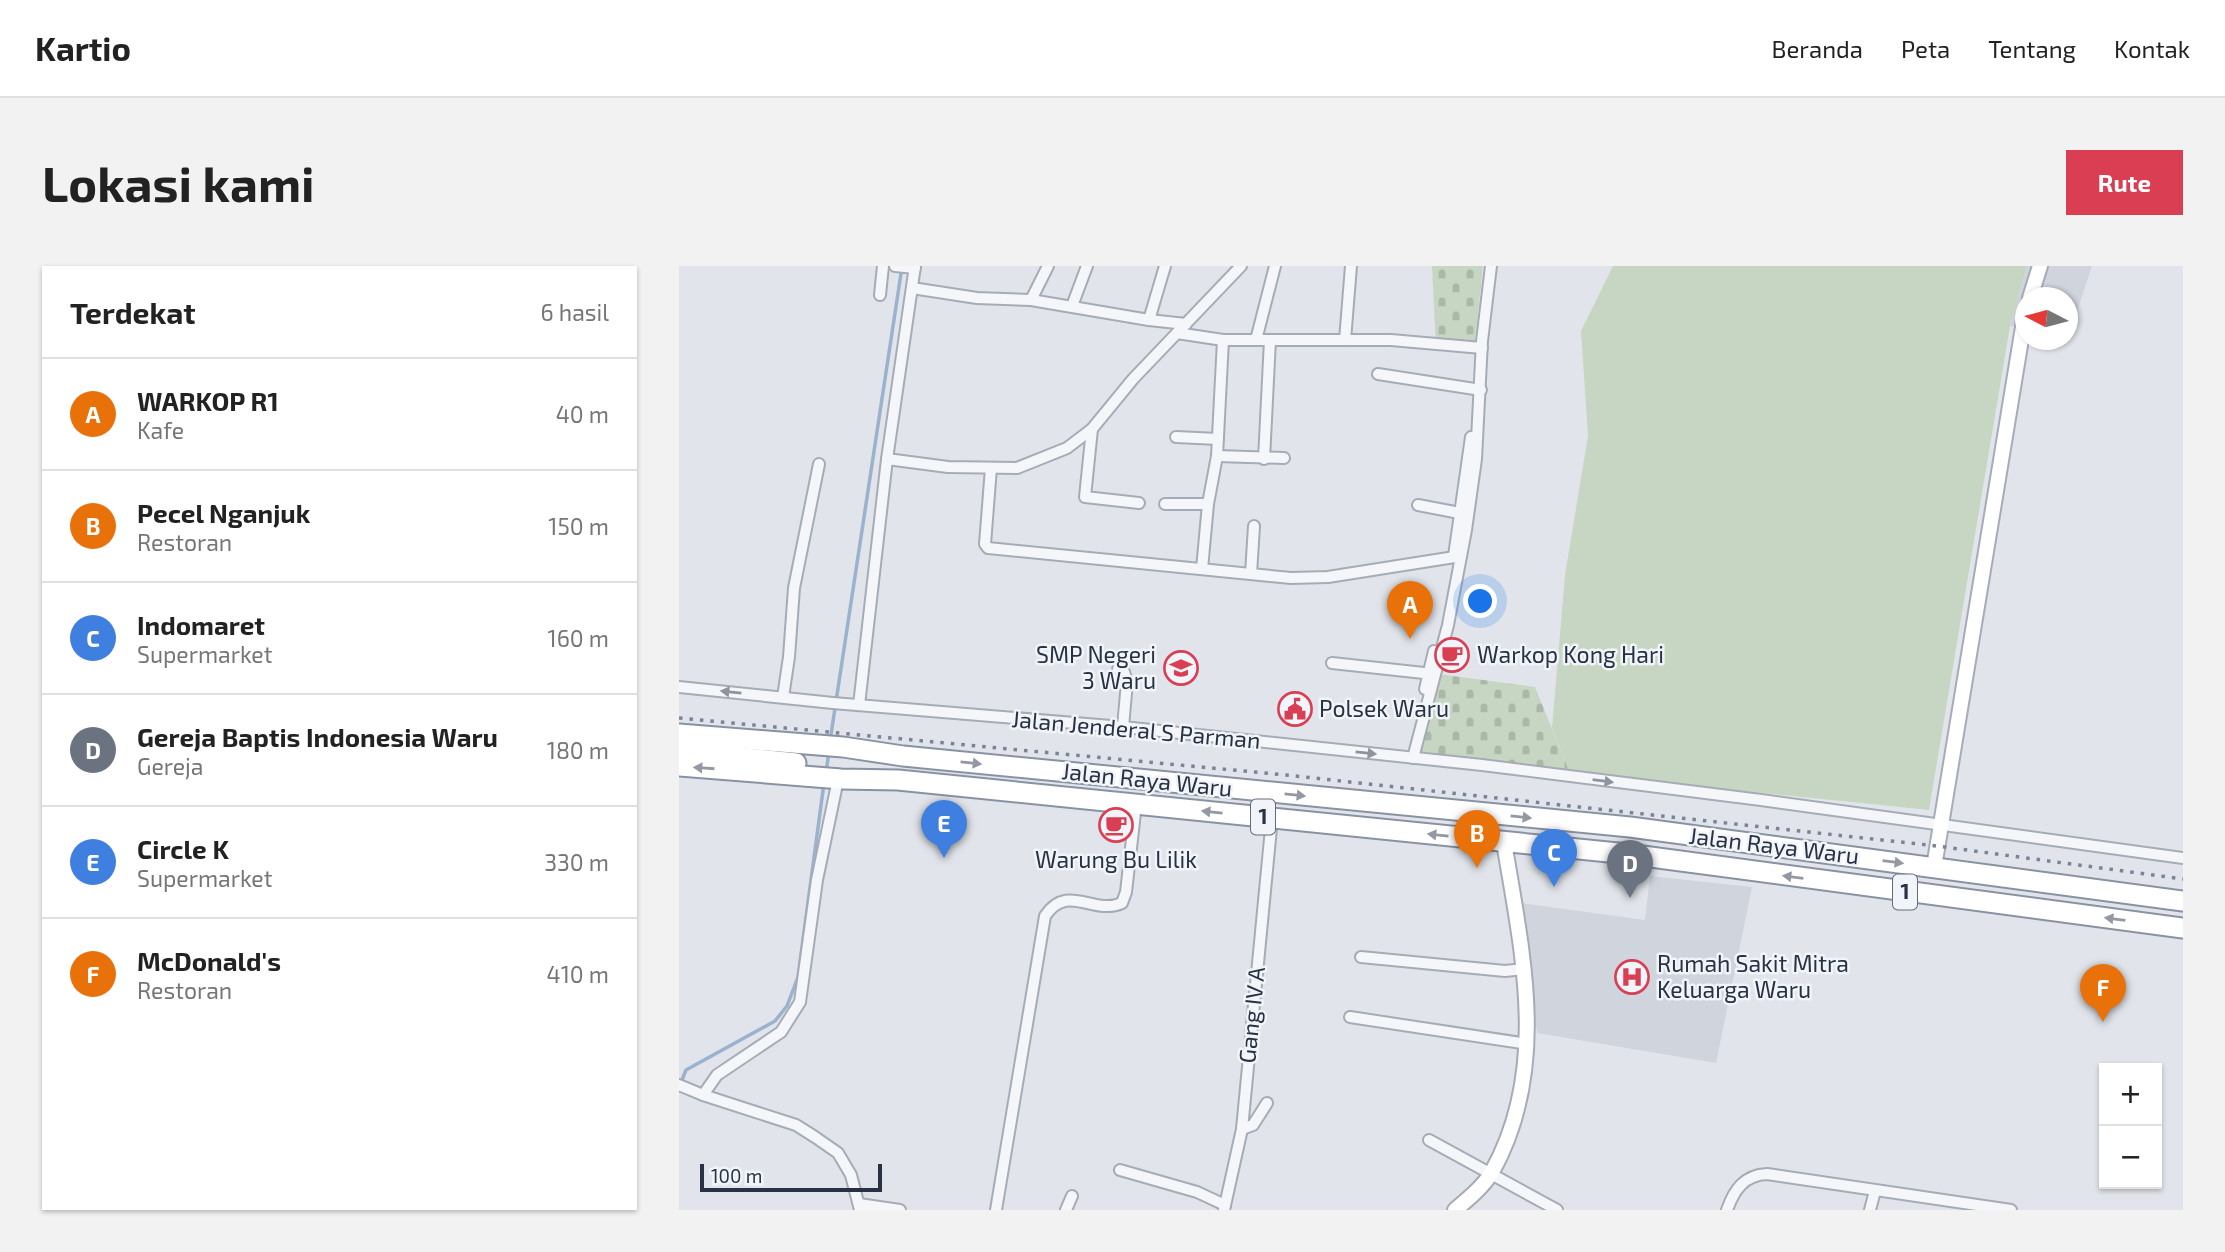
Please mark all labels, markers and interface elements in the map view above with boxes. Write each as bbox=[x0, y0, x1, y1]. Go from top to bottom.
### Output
text: Kartio bbox=[35, 28, 131, 68]
text: Beranda bbox=[1772, 34, 1863, 63]
text: Peta bbox=[1901, 34, 1950, 63]
text: Tentang bbox=[1988, 34, 2076, 63]
text: Kontak bbox=[2114, 34, 2190, 63]
button: Rute bbox=[2066, 150, 2183, 215]
text: Lokasi kami bbox=[42, 153, 315, 212]
north arrow bbox=[2015, 287, 2078, 350]
text: Terdekat bbox=[70, 294, 196, 330]
text: 6 hasil bbox=[541, 298, 609, 326]
text: WARKOP R1 bbox=[137, 385, 279, 416]
text: A bbox=[85, 400, 101, 428]
text: 40 m bbox=[556, 400, 609, 428]
text: Kafe bbox=[137, 416, 184, 444]
text: Pecel Nganjuk bbox=[137, 497, 310, 528]
text: B bbox=[86, 512, 100, 540]
text: 150 m bbox=[548, 512, 609, 540]
text: Restoran bbox=[137, 528, 232, 556]
pin: A bbox=[1387, 581, 1433, 639]
your location bbox=[1463, 584, 1497, 618]
text: Indomaret bbox=[137, 609, 265, 640]
text: C bbox=[86, 624, 100, 652]
text: 160 m bbox=[548, 624, 609, 652]
cafe icon: Warkop Kong Hari bbox=[1433, 636, 1471, 674]
text: Supermarket bbox=[137, 640, 272, 668]
place label: SMP Negeri 3 Waru bbox=[1036, 640, 1156, 694]
place label: Warkop Kong Hari bbox=[1477, 640, 1664, 668]
school or university icon: SMP Negeri 3 Waru bbox=[1162, 649, 1200, 687]
one-way arrow bbox=[720, 686, 742, 697]
public building icon: Polsek Waru bbox=[1276, 690, 1314, 728]
place label: Polsek Waru bbox=[1319, 694, 1449, 722]
street label: Jalan Jenderal S Parman bbox=[1010, 704, 1262, 754]
text: Gereja Baptis Indonesia Waru bbox=[137, 721, 498, 752]
text: D bbox=[85, 736, 101, 764]
text: 180 m bbox=[547, 736, 609, 764]
one-way arrow bbox=[1355, 747, 1377, 758]
text: Gereja bbox=[137, 752, 203, 780]
street label: Jalan Raya Waru bbox=[1060, 756, 1234, 802]
one-way arrow bbox=[960, 758, 982, 769]
one-way arrow bbox=[693, 762, 715, 773]
one-way arrow bbox=[1592, 775, 1614, 786]
one-way arrow bbox=[1284, 789, 1306, 800]
pin: E bbox=[921, 800, 967, 858]
road number: 1 bbox=[1251, 800, 1275, 834]
cafe icon: Warung Bu Lilik bbox=[1097, 806, 1135, 844]
one-way arrow bbox=[1200, 806, 1222, 817]
pin: B bbox=[1454, 810, 1500, 868]
one-way arrow bbox=[1511, 812, 1533, 823]
street label: Jalan Raya Waru bbox=[1687, 821, 1861, 869]
one-way arrow bbox=[1427, 829, 1449, 840]
pin: C bbox=[1531, 829, 1577, 887]
text: Circle K bbox=[137, 833, 229, 864]
pin: D bbox=[1607, 840, 1653, 898]
place label: Warung Bu Lilik bbox=[1035, 845, 1197, 873]
text: E bbox=[86, 848, 100, 876]
text: 330 m bbox=[544, 848, 609, 876]
one-way arrow bbox=[1882, 857, 1904, 868]
text: Supermarket bbox=[137, 864, 272, 892]
one-way arrow bbox=[1781, 871, 1803, 882]
road number: 1 bbox=[1893, 874, 1917, 910]
one-way arrow bbox=[2104, 914, 2126, 925]
text: McDonald's bbox=[137, 945, 281, 976]
place label: Rumah Sakit Mitra Keluarga Waru bbox=[1657, 949, 1849, 1003]
hospital icon: Rumah Sakit Mitra Keluarga Waru bbox=[1613, 958, 1651, 996]
text: F bbox=[87, 960, 99, 988]
text: 410 m bbox=[547, 960, 609, 988]
pin: F bbox=[2080, 964, 2126, 1022]
street label: Gang IV A bbox=[1232, 965, 1270, 1064]
text: Restoran bbox=[137, 976, 232, 1004]
map controls bbox=[2099, 1063, 2162, 1189]
button: + bbox=[2099, 1063, 2162, 1126]
button: − bbox=[2099, 1126, 2162, 1189]
scale bar bbox=[700, 1161, 882, 1193]
text: 100 m bbox=[711, 1164, 762, 1187]

